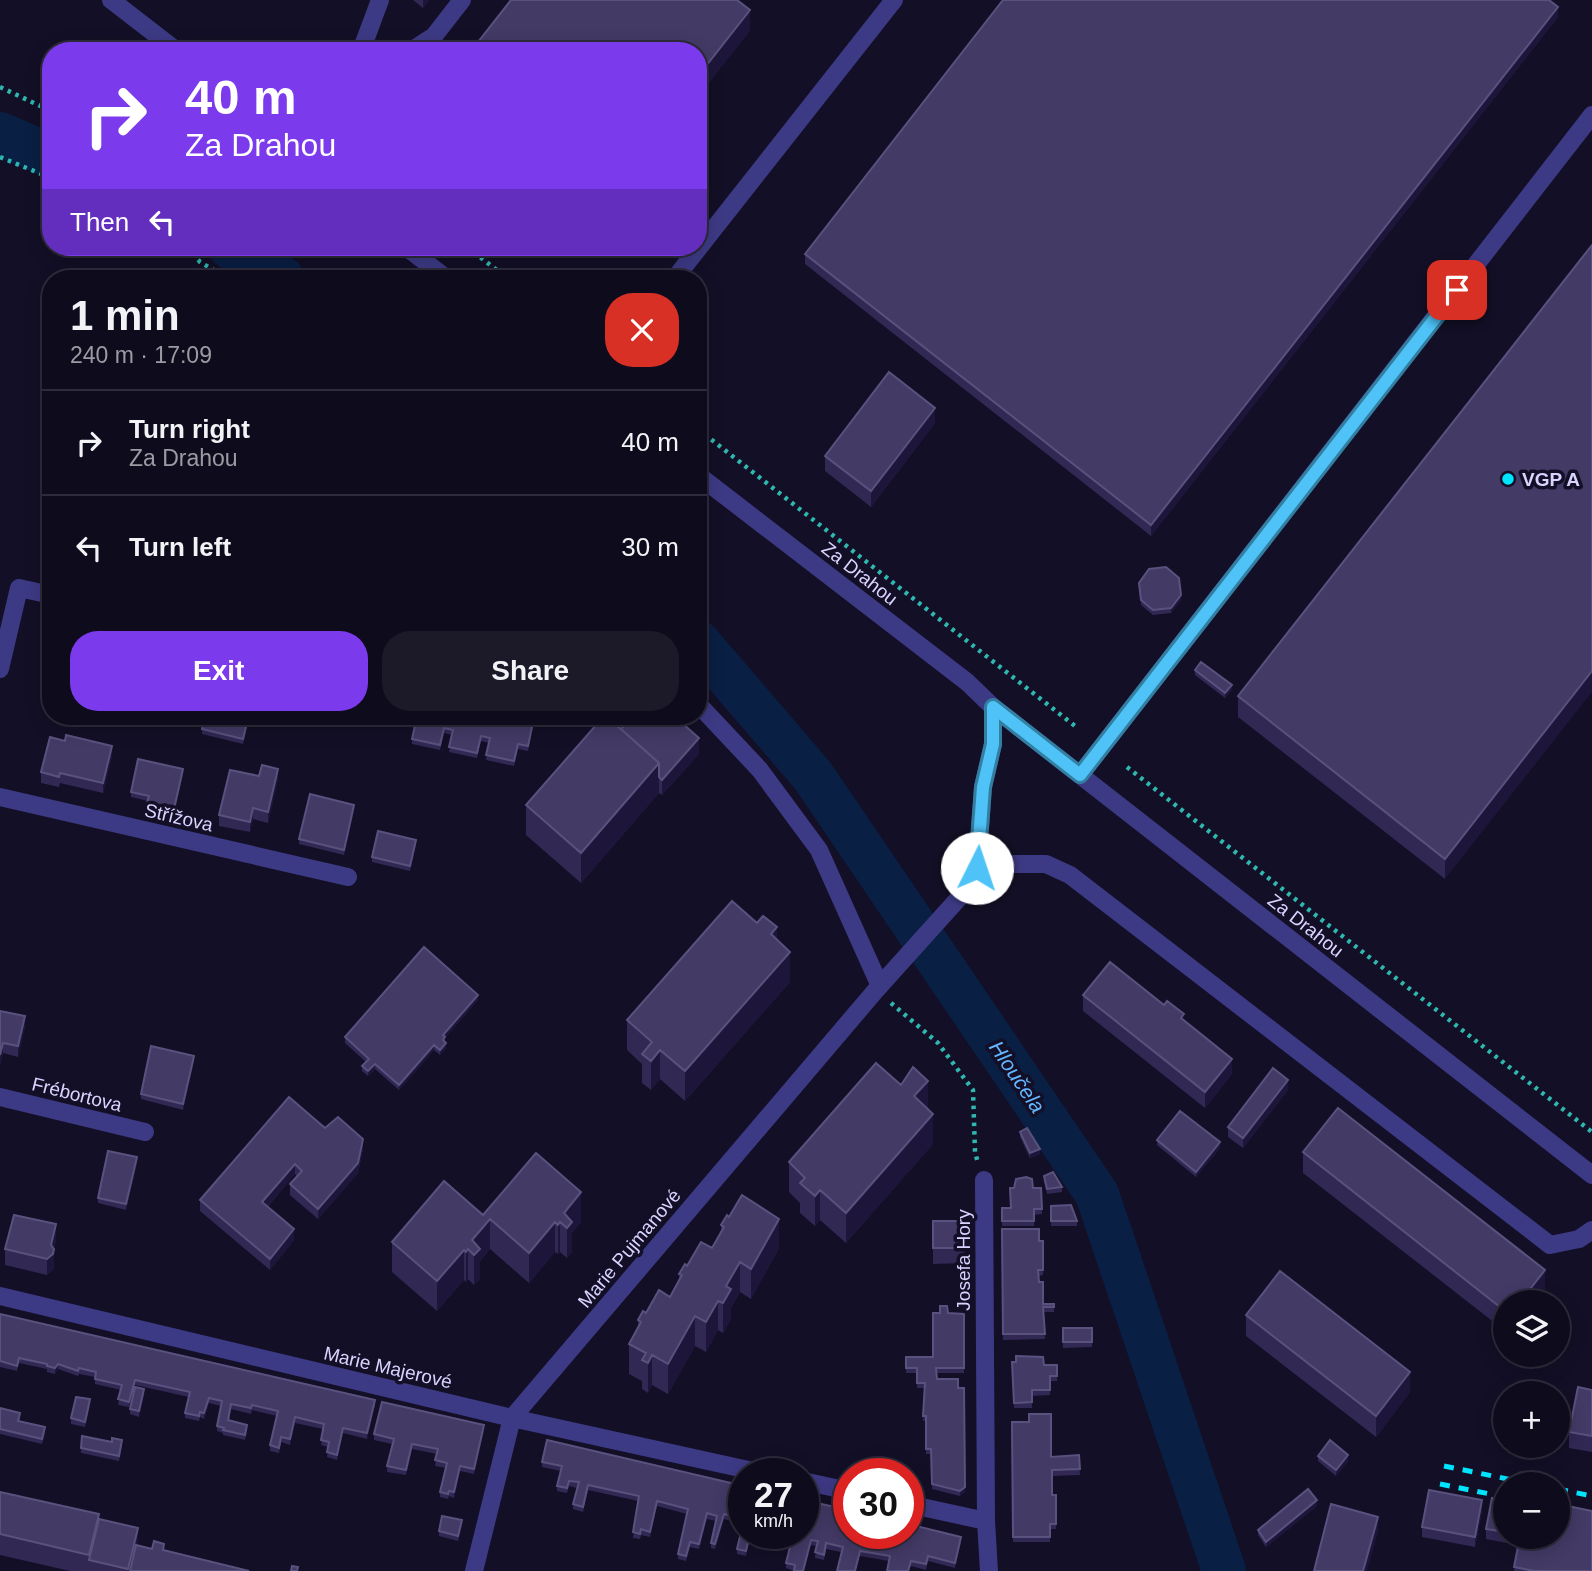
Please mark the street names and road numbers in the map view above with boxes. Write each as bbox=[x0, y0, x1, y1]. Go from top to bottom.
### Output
street label: Za Drahou bbox=[818, 537, 902, 609]
street label: Střížova bbox=[143, 799, 216, 836]
street label: Za Drahou bbox=[1264, 889, 1348, 961]
street label: Frébortova bbox=[30, 1073, 124, 1116]
street label: Marie Pujmanové bbox=[574, 1185, 685, 1312]
street label: Josefa Hory bbox=[953, 1209, 974, 1311]
street label: Marie Majerové bbox=[322, 1343, 454, 1392]

